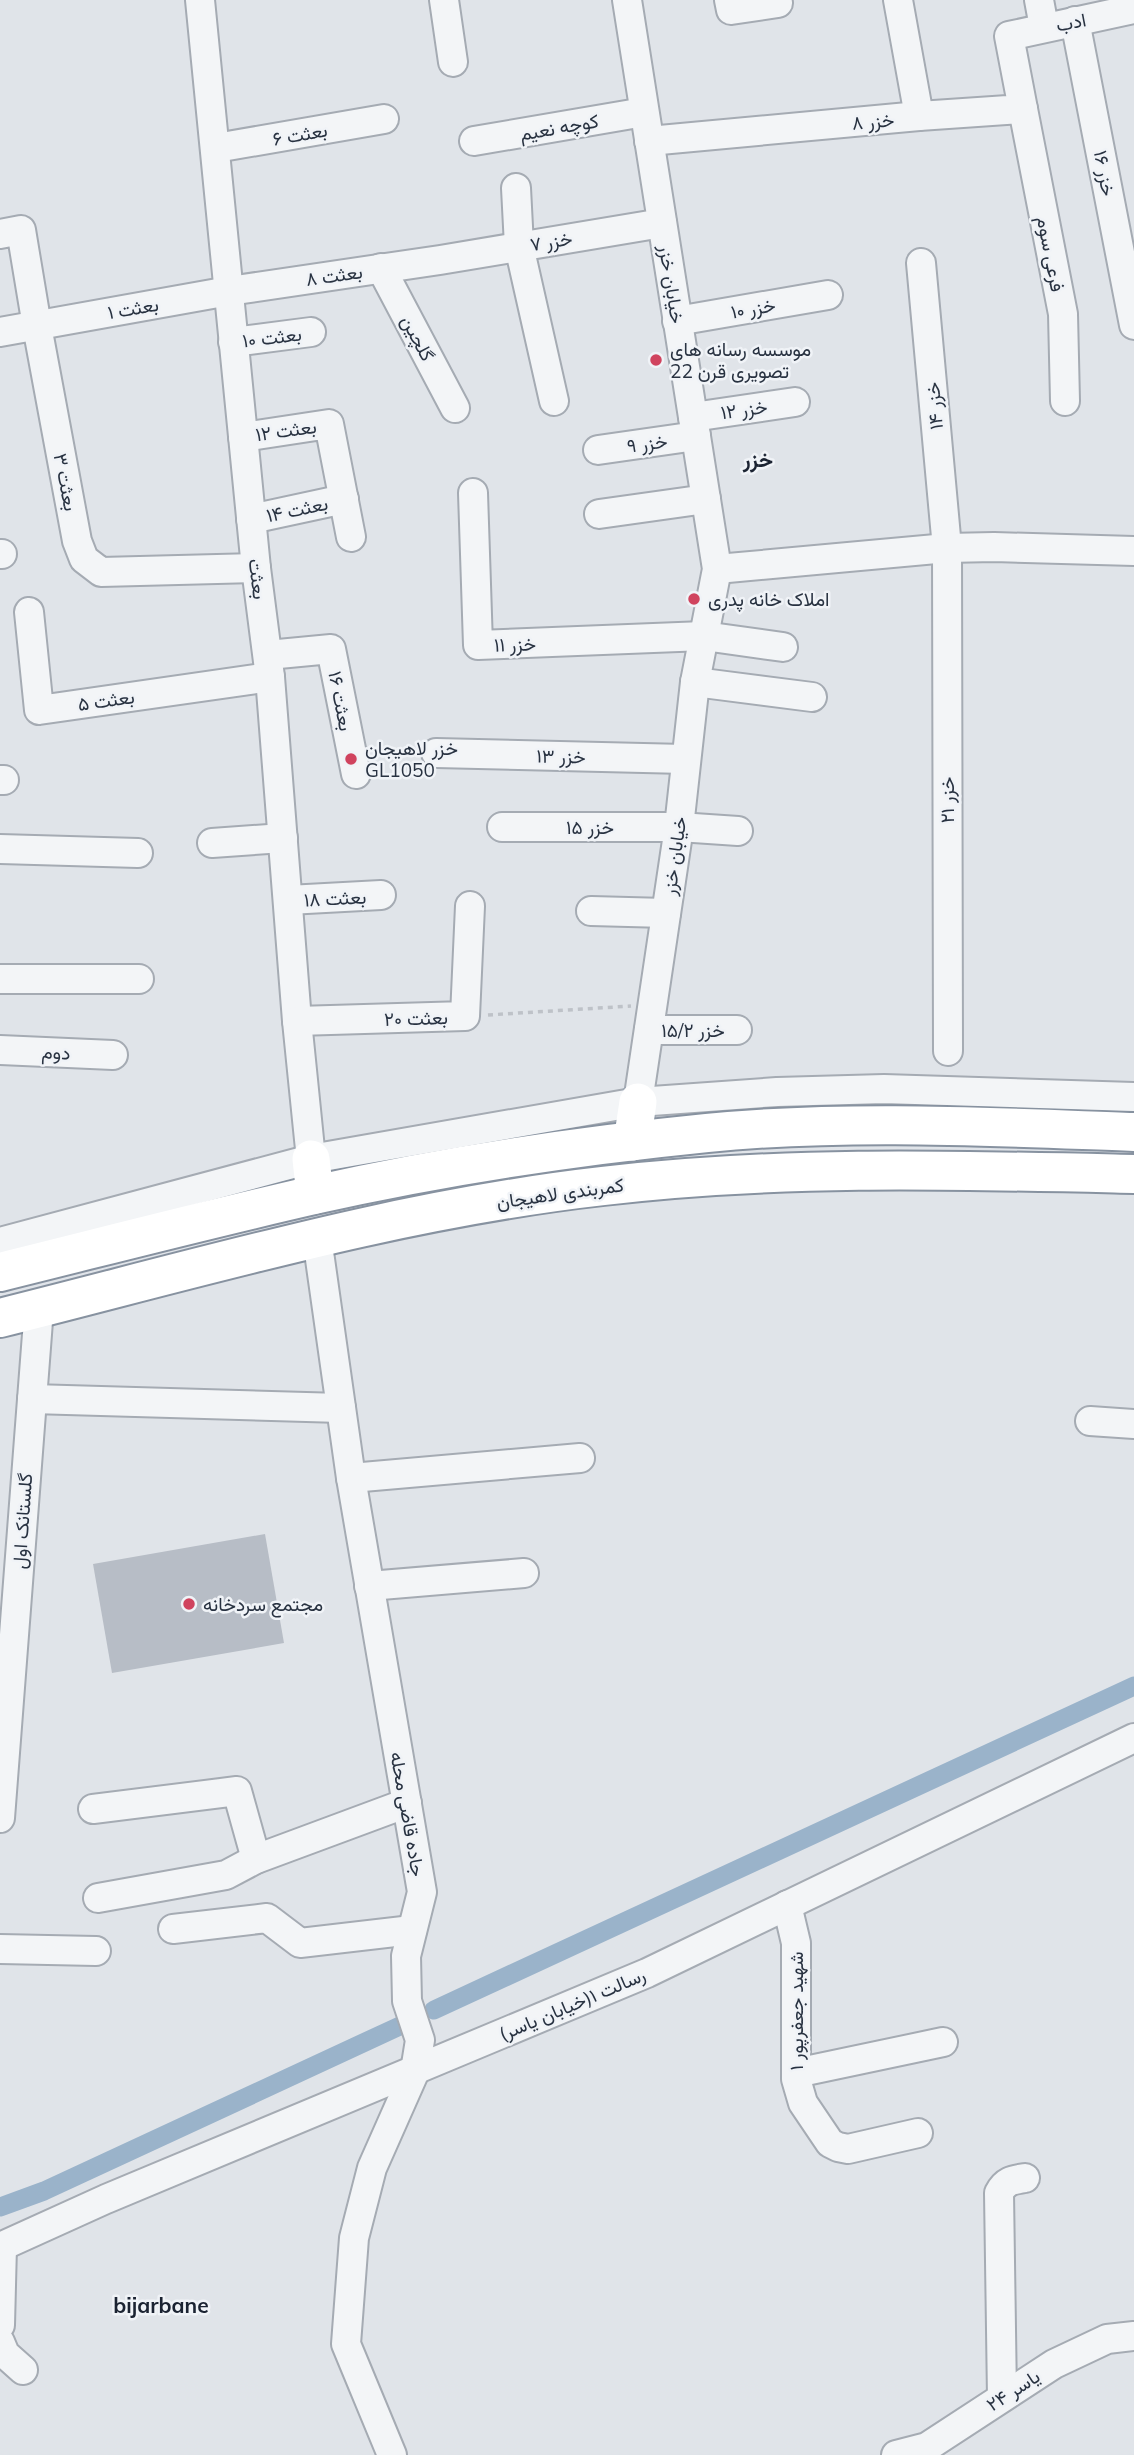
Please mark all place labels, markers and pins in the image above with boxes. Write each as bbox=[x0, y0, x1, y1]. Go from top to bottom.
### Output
place label: موسسه رسانه های تصویری قرن 22 bbox=[670, 337, 811, 383]
marker: موسسه رسانه های تصویری قرن 22 bbox=[648, 352, 664, 368]
place label: املاک خانه پدری bbox=[708, 587, 829, 613]
marker: املاک خانه پدری bbox=[686, 591, 702, 607]
place label: خزر لاهیجان GL1050 bbox=[365, 736, 458, 782]
marker: خزر لاهیجان GL1050 bbox=[343, 751, 359, 767]
place label: مجتمع سردخانه bbox=[203, 1592, 323, 1618]
marker: مجتمع سردخانه bbox=[181, 1596, 197, 1612]

